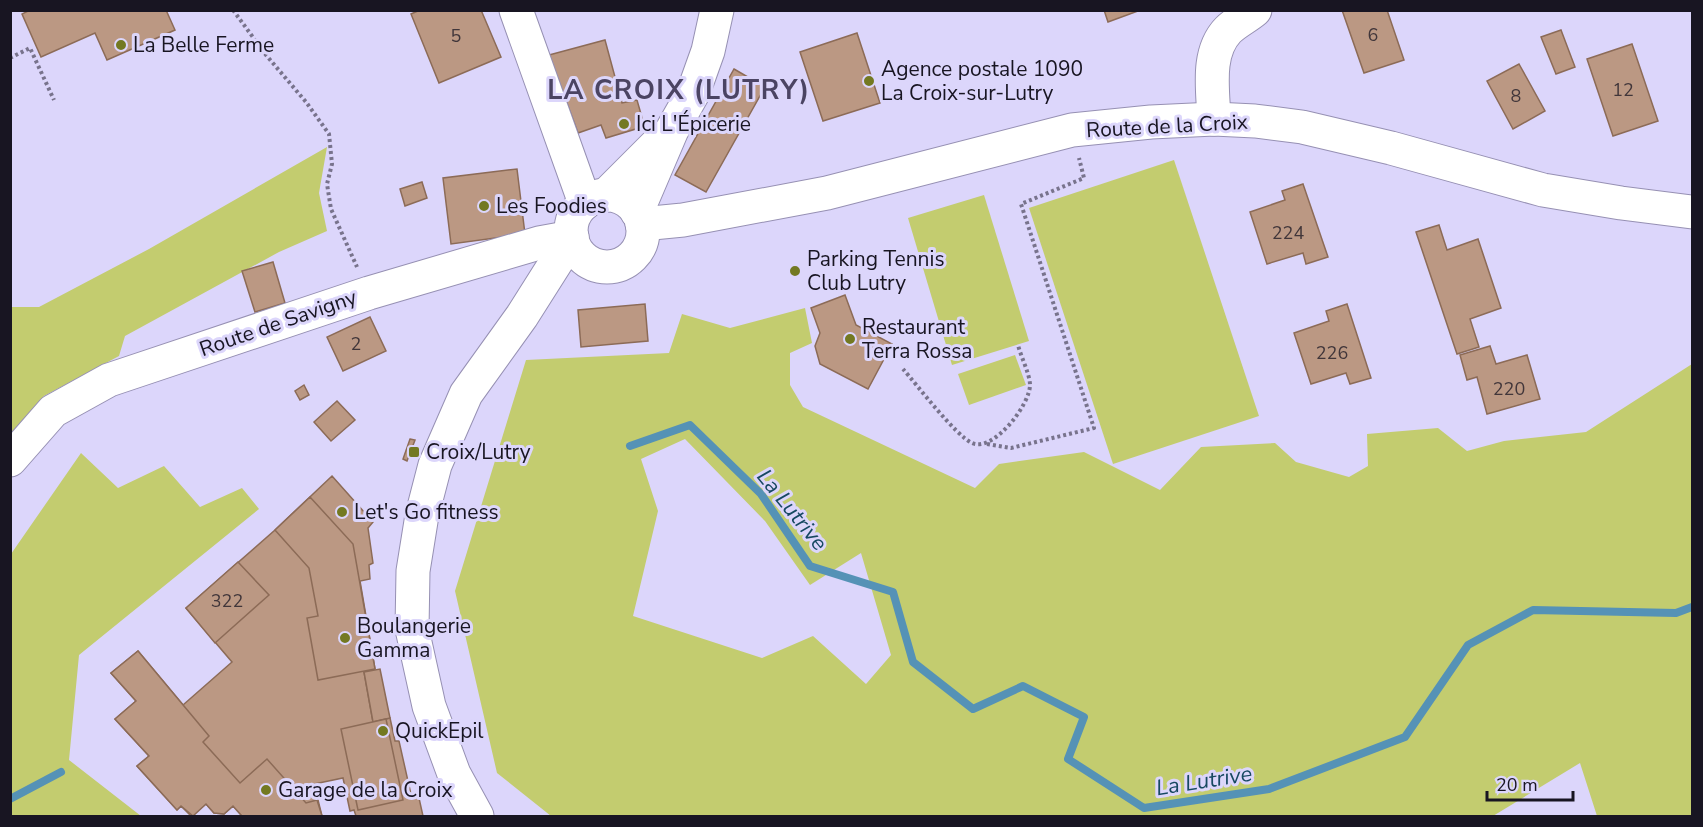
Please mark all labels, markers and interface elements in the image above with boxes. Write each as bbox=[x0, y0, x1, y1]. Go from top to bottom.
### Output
house number: 6 bbox=[1368, 23, 1378, 47]
house number: 5 bbox=[451, 24, 461, 48]
place label: La Belle Ferme bbox=[133, 31, 274, 59]
marker: La Belle Ferme bbox=[114, 38, 128, 52]
place label: Agence postale 1090 La Croix-sur-Lutry bbox=[881, 55, 1083, 107]
district label: LA CROIX (LUTRY) bbox=[547, 72, 811, 109]
marker: Agence postale 1090 La Croix-sur-Lutry bbox=[862, 74, 876, 88]
house number: 12 bbox=[1612, 78, 1634, 102]
house number: 8 bbox=[1511, 84, 1521, 108]
street label: Route de la Croix bbox=[1086, 108, 1248, 144]
place label: Ici L'Épicerie bbox=[636, 110, 751, 138]
marker: Ici L'Épicerie bbox=[617, 117, 631, 131]
place label: Les Foodies bbox=[496, 192, 607, 220]
marker: Les Foodies bbox=[477, 199, 491, 213]
house number: 224 bbox=[1272, 221, 1304, 245]
place label: Parking Tennis Club Lutry bbox=[807, 245, 944, 297]
marker: Parking Tennis Club Lutry bbox=[788, 264, 802, 278]
street label: Route de Savigny bbox=[196, 283, 360, 363]
place label: Restaurant Terra Rossa bbox=[862, 313, 972, 365]
house number: 2 bbox=[351, 332, 361, 356]
marker: Restaurant Terra Rossa bbox=[843, 332, 857, 346]
house number: 226 bbox=[1316, 341, 1348, 365]
house number: 220 bbox=[1493, 377, 1525, 401]
place label: Croix/Lutry bbox=[426, 438, 531, 466]
marker: Croix/Lutry bbox=[407, 445, 421, 459]
water label: La Lutrive bbox=[750, 463, 834, 557]
place label: Let's Go fitness bbox=[354, 498, 499, 526]
marker: Let's Go fitness bbox=[335, 505, 349, 519]
house number: 322 bbox=[211, 589, 243, 613]
place label: Boulangerie Gamma bbox=[357, 612, 471, 664]
marker: Boulangerie Gamma bbox=[338, 631, 352, 645]
place label: QuickEpil bbox=[395, 717, 484, 745]
marker: QuickEpil bbox=[376, 724, 390, 738]
water label: La Lutrive bbox=[1154, 759, 1254, 803]
scale bar bbox=[1487, 764, 1572, 802]
text: 20 m bbox=[1496, 773, 1538, 797]
place label: Garage de la Croix bbox=[278, 776, 452, 804]
marker: Garage de la Croix bbox=[259, 783, 273, 797]

